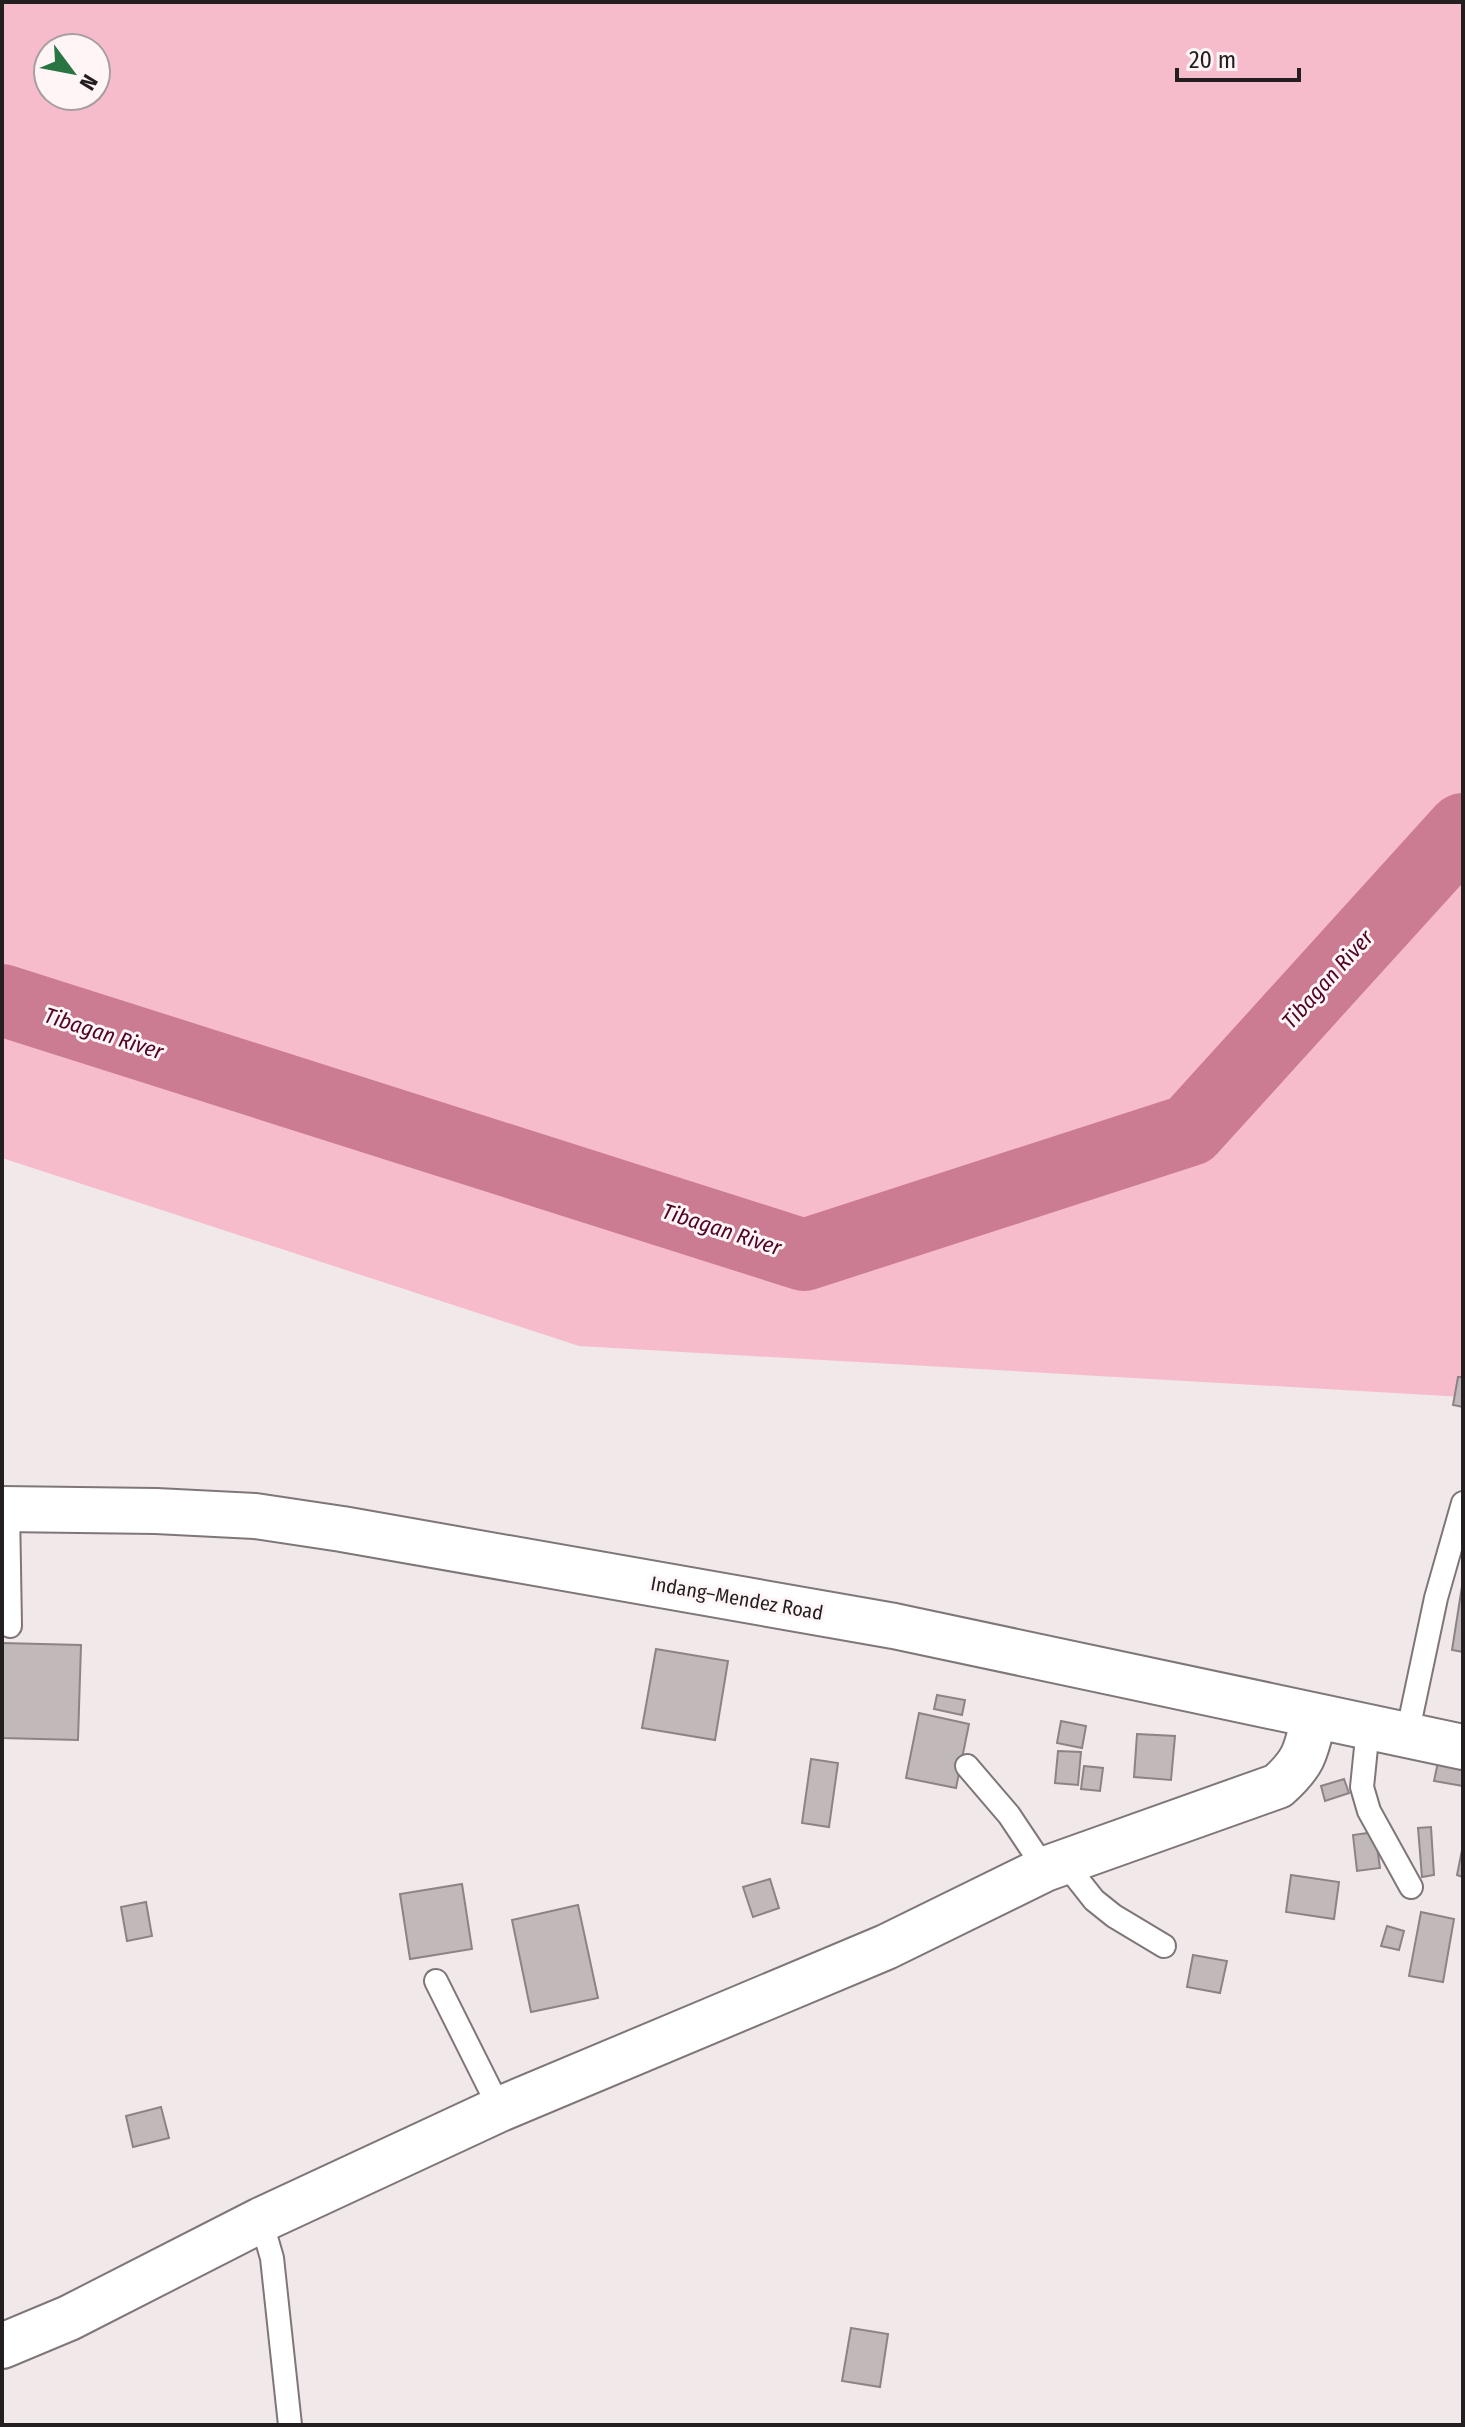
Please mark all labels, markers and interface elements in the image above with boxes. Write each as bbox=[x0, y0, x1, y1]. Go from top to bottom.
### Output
north arrow bbox=[32, 32, 112, 112]
scale bar bbox=[1177, 32, 1299, 82]
text: 20 m bbox=[1189, 46, 1236, 74]
text: N bbox=[74, 70, 103, 95]
water label: Tibagan River bbox=[1276, 923, 1380, 1034]
water label: Tibagan River bbox=[41, 1002, 168, 1066]
water label: Tibagan River bbox=[659, 1198, 786, 1262]
street label: Indang–Mendez Road bbox=[649, 1571, 825, 1625]

